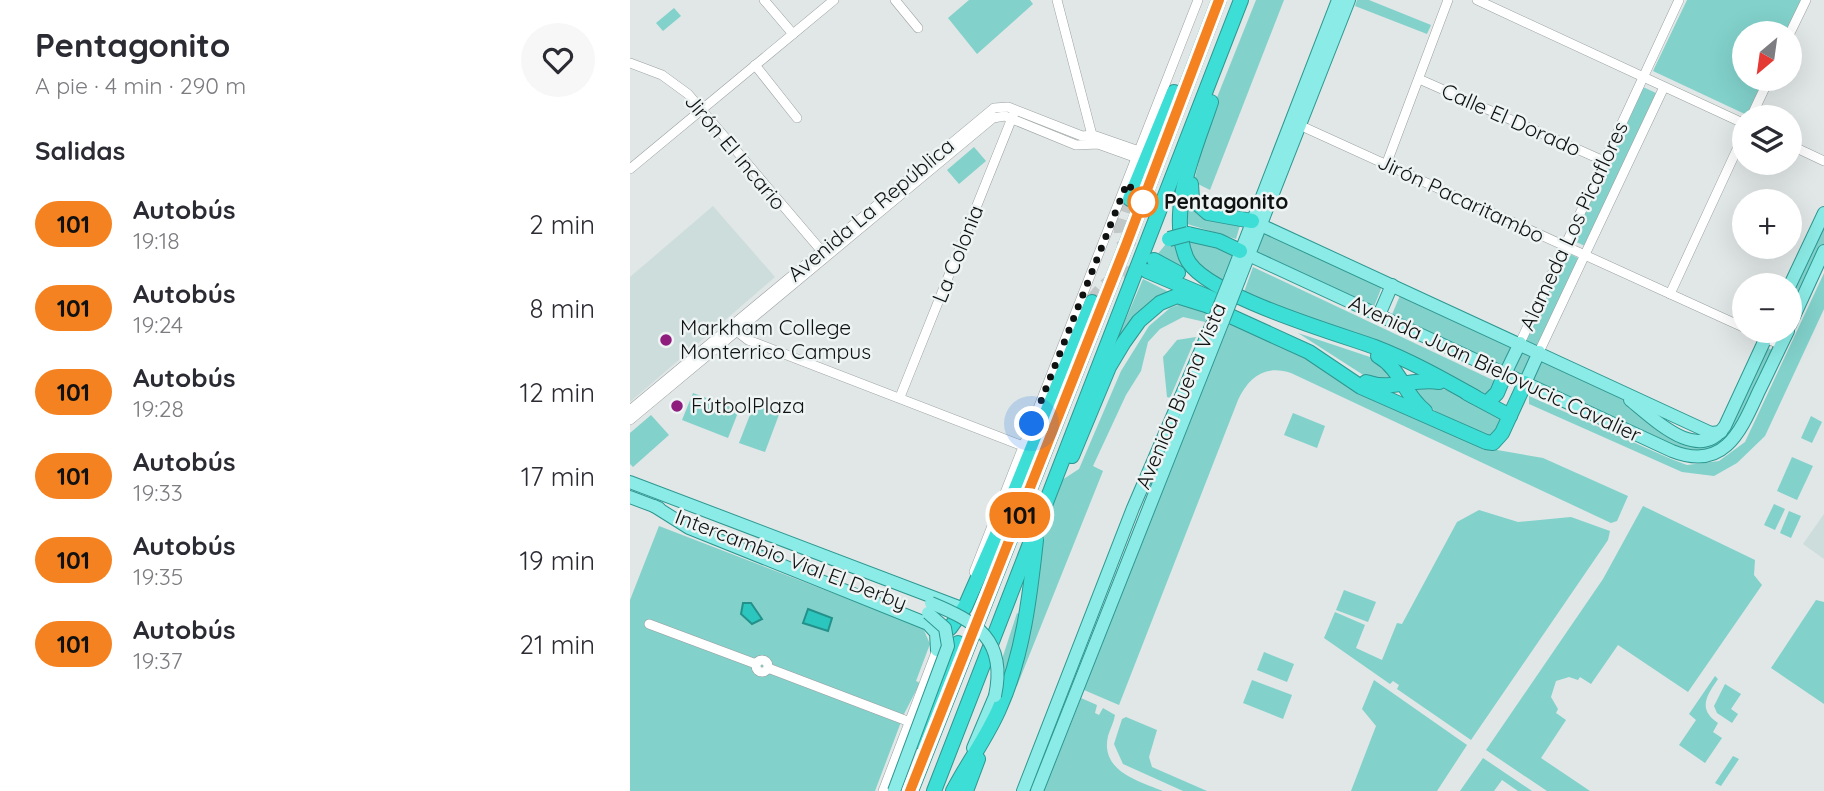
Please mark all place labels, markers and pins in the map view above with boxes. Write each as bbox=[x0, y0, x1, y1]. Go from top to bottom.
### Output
marker: Pentagonito bbox=[1128, 187, 1158, 217]
place label: Pentagonito bbox=[1164, 188, 1288, 214]
place label: Markham College Monterrico Campus bbox=[680, 314, 871, 364]
marker: Markham College Monterrico Campus bbox=[658, 332, 674, 348]
place label: FútbolPlaza bbox=[691, 392, 805, 418]
marker: FútbolPlaza bbox=[669, 398, 685, 414]

